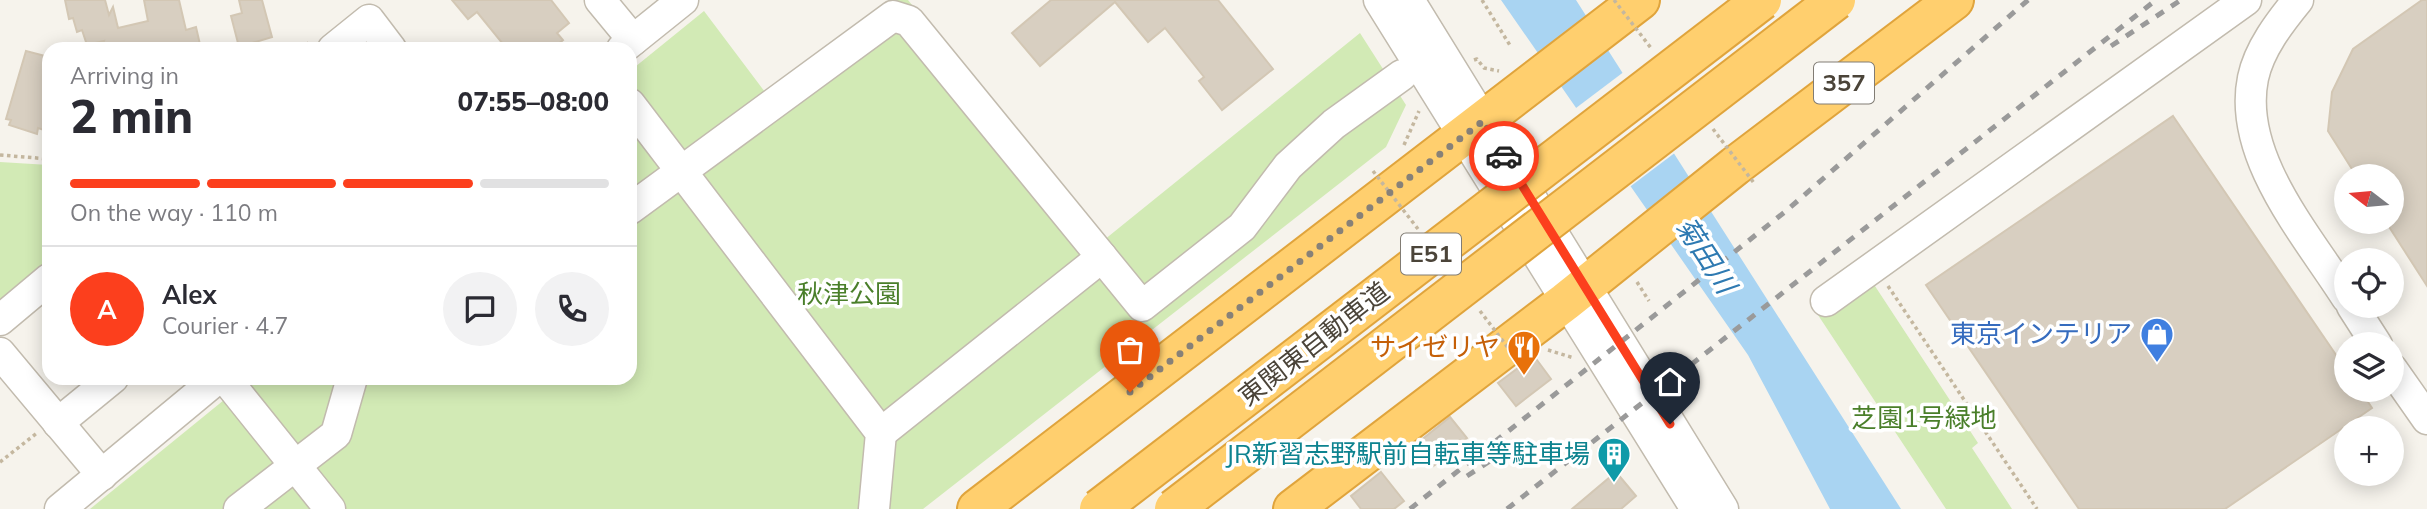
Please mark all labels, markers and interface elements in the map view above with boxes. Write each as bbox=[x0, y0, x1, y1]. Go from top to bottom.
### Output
text: Arriving in bbox=[70, 61, 179, 90]
road number: 357 bbox=[1814, 62, 1874, 104]
text: 07:55–08:00 bbox=[458, 85, 609, 118]
text: 2 min bbox=[70, 87, 193, 145]
courier bbox=[1469, 121, 1539, 191]
icon: car bbox=[1485, 137, 1523, 175]
north arrow bbox=[2334, 164, 2404, 234]
map controls bbox=[2334, 164, 2404, 486]
text: On the way · 110 m bbox=[70, 198, 278, 227]
water label: 菊田川 bbox=[1669, 210, 1746, 302]
road number: E51 bbox=[1401, 233, 1461, 274]
button: locate bbox=[2334, 248, 2404, 318]
button: chat bbox=[443, 272, 517, 346]
button: phone bbox=[535, 272, 609, 346]
street label: 東関東自動車道 bbox=[1232, 275, 1396, 413]
park label: 秋津公園 bbox=[797, 277, 901, 310]
text: Alex bbox=[162, 278, 217, 311]
text: A bbox=[97, 293, 117, 326]
text: Courier · 4.7 bbox=[162, 311, 288, 340]
shop icon: 東京インテリア bbox=[2138, 315, 2176, 364]
place label: 東京インテリア bbox=[1950, 317, 2132, 350]
pin bbox=[1100, 320, 1160, 392]
restaurant icon: サイゼリヤ bbox=[1505, 328, 1543, 377]
place label: サイゼリヤ bbox=[1370, 330, 1500, 363]
icon: bag bbox=[1111, 331, 1149, 369]
button: layers bbox=[2334, 332, 2404, 402]
pin bbox=[1640, 352, 1700, 424]
icon: home bbox=[1651, 363, 1689, 401]
park label: 芝園1号緑地 bbox=[1851, 401, 1997, 434]
button: + bbox=[2334, 416, 2404, 486]
building icon: JR新習志野駅前自転車等駐車場 bbox=[1595, 435, 1633, 484]
place label: JR新習志野駅前自転車等駐車場 bbox=[1225, 437, 1590, 470]

